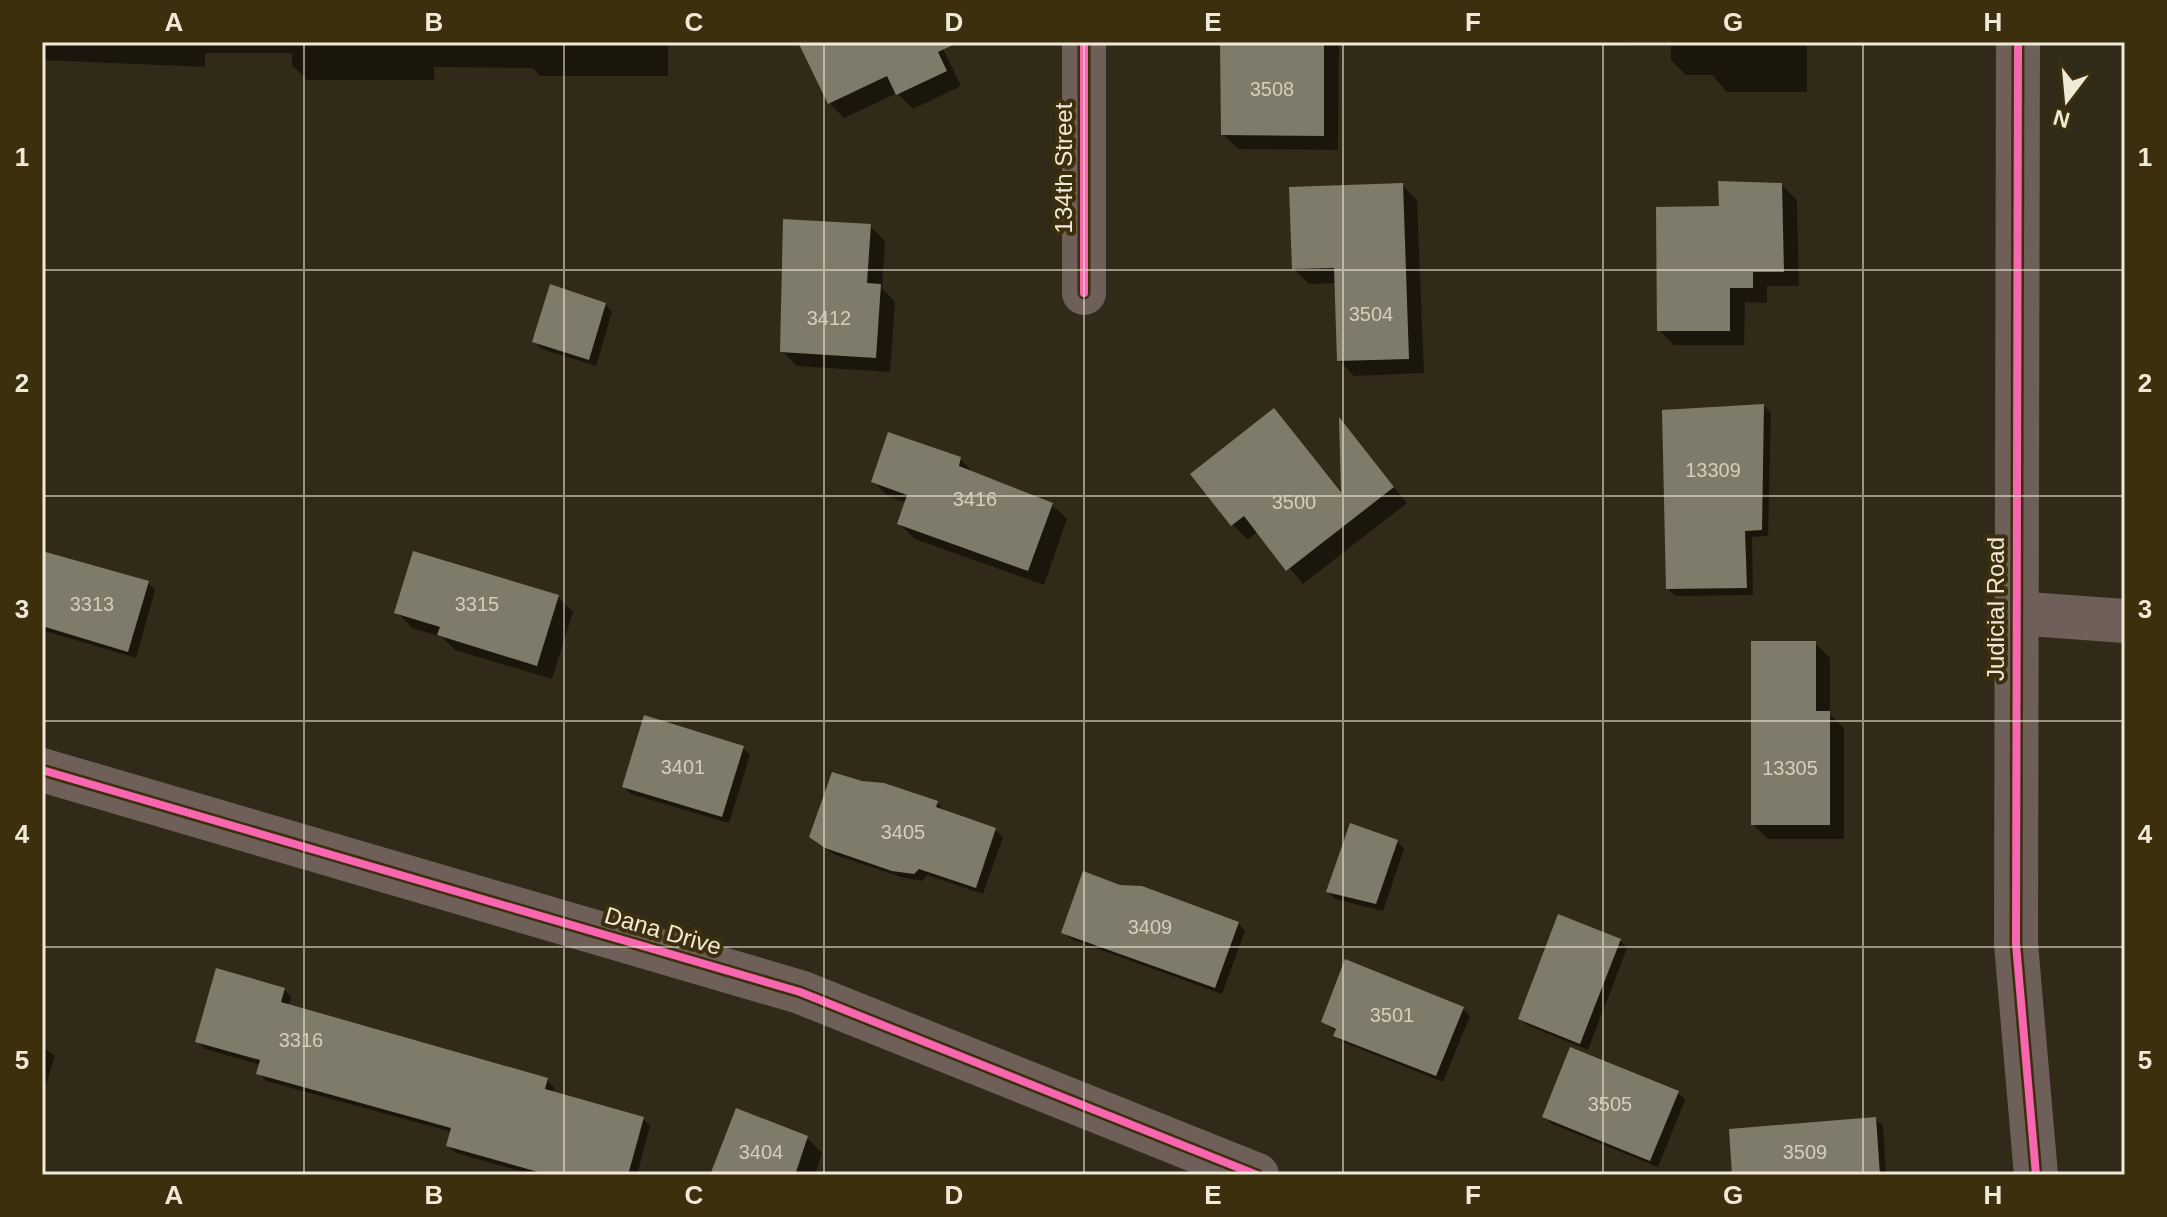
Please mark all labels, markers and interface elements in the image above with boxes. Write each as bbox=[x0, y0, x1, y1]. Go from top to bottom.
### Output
text: A bbox=[165, 7, 184, 37]
text: B bbox=[425, 7, 443, 37]
text: C bbox=[685, 7, 704, 37]
text: D bbox=[945, 7, 963, 37]
text: E bbox=[1204, 7, 1222, 37]
text: F bbox=[1465, 7, 1481, 37]
text: G bbox=[1723, 7, 1743, 37]
text: H bbox=[1984, 7, 2002, 37]
north arrow bbox=[2027, 60, 2107, 140]
house number: 3508 bbox=[1250, 78, 1294, 100]
street label: 134th Street bbox=[1050, 102, 1077, 233]
text: N bbox=[2051, 105, 2073, 133]
text: 1 bbox=[15, 142, 29, 172]
text: 1 bbox=[2138, 142, 2152, 172]
house number: 3504 bbox=[1349, 303, 1393, 325]
house number: 3412 bbox=[807, 307, 851, 329]
text: 2 bbox=[15, 368, 29, 398]
text: 2 bbox=[2138, 368, 2152, 398]
house number: 13309 bbox=[1685, 459, 1741, 481]
house number: 3416 bbox=[953, 488, 997, 510]
house number: 3500 bbox=[1272, 491, 1316, 513]
street label: Judicial Road bbox=[1982, 537, 2009, 681]
house number: 3313 bbox=[70, 593, 114, 615]
house number: 3315 bbox=[455, 593, 499, 615]
text: 3 bbox=[15, 594, 29, 624]
text: 3 bbox=[2138, 594, 2152, 624]
house number: 3401 bbox=[661, 756, 705, 778]
house number: 13305 bbox=[1762, 757, 1818, 779]
text: 4 bbox=[15, 819, 30, 849]
text: 4 bbox=[2138, 819, 2153, 849]
house number: 3405 bbox=[881, 821, 925, 843]
street label: Dana Drive bbox=[602, 901, 725, 960]
house number: 3409 bbox=[1128, 916, 1172, 938]
house number: 3501 bbox=[1370, 1004, 1414, 1026]
house number: 3316 bbox=[279, 1029, 323, 1051]
text: 5 bbox=[15, 1045, 29, 1075]
text: 5 bbox=[2138, 1045, 2152, 1075]
house number: 3505 bbox=[1588, 1093, 1632, 1115]
house number: 3404 bbox=[739, 1141, 783, 1163]
house number: 3509 bbox=[1783, 1141, 1827, 1163]
text: A bbox=[165, 1180, 184, 1210]
text: B bbox=[425, 1180, 443, 1210]
text: C bbox=[685, 1180, 704, 1210]
text: D bbox=[945, 1180, 963, 1210]
text: E bbox=[1204, 1180, 1222, 1210]
text: F bbox=[1465, 1180, 1481, 1210]
text: G bbox=[1723, 1180, 1743, 1210]
text: H bbox=[1984, 1180, 2002, 1210]

